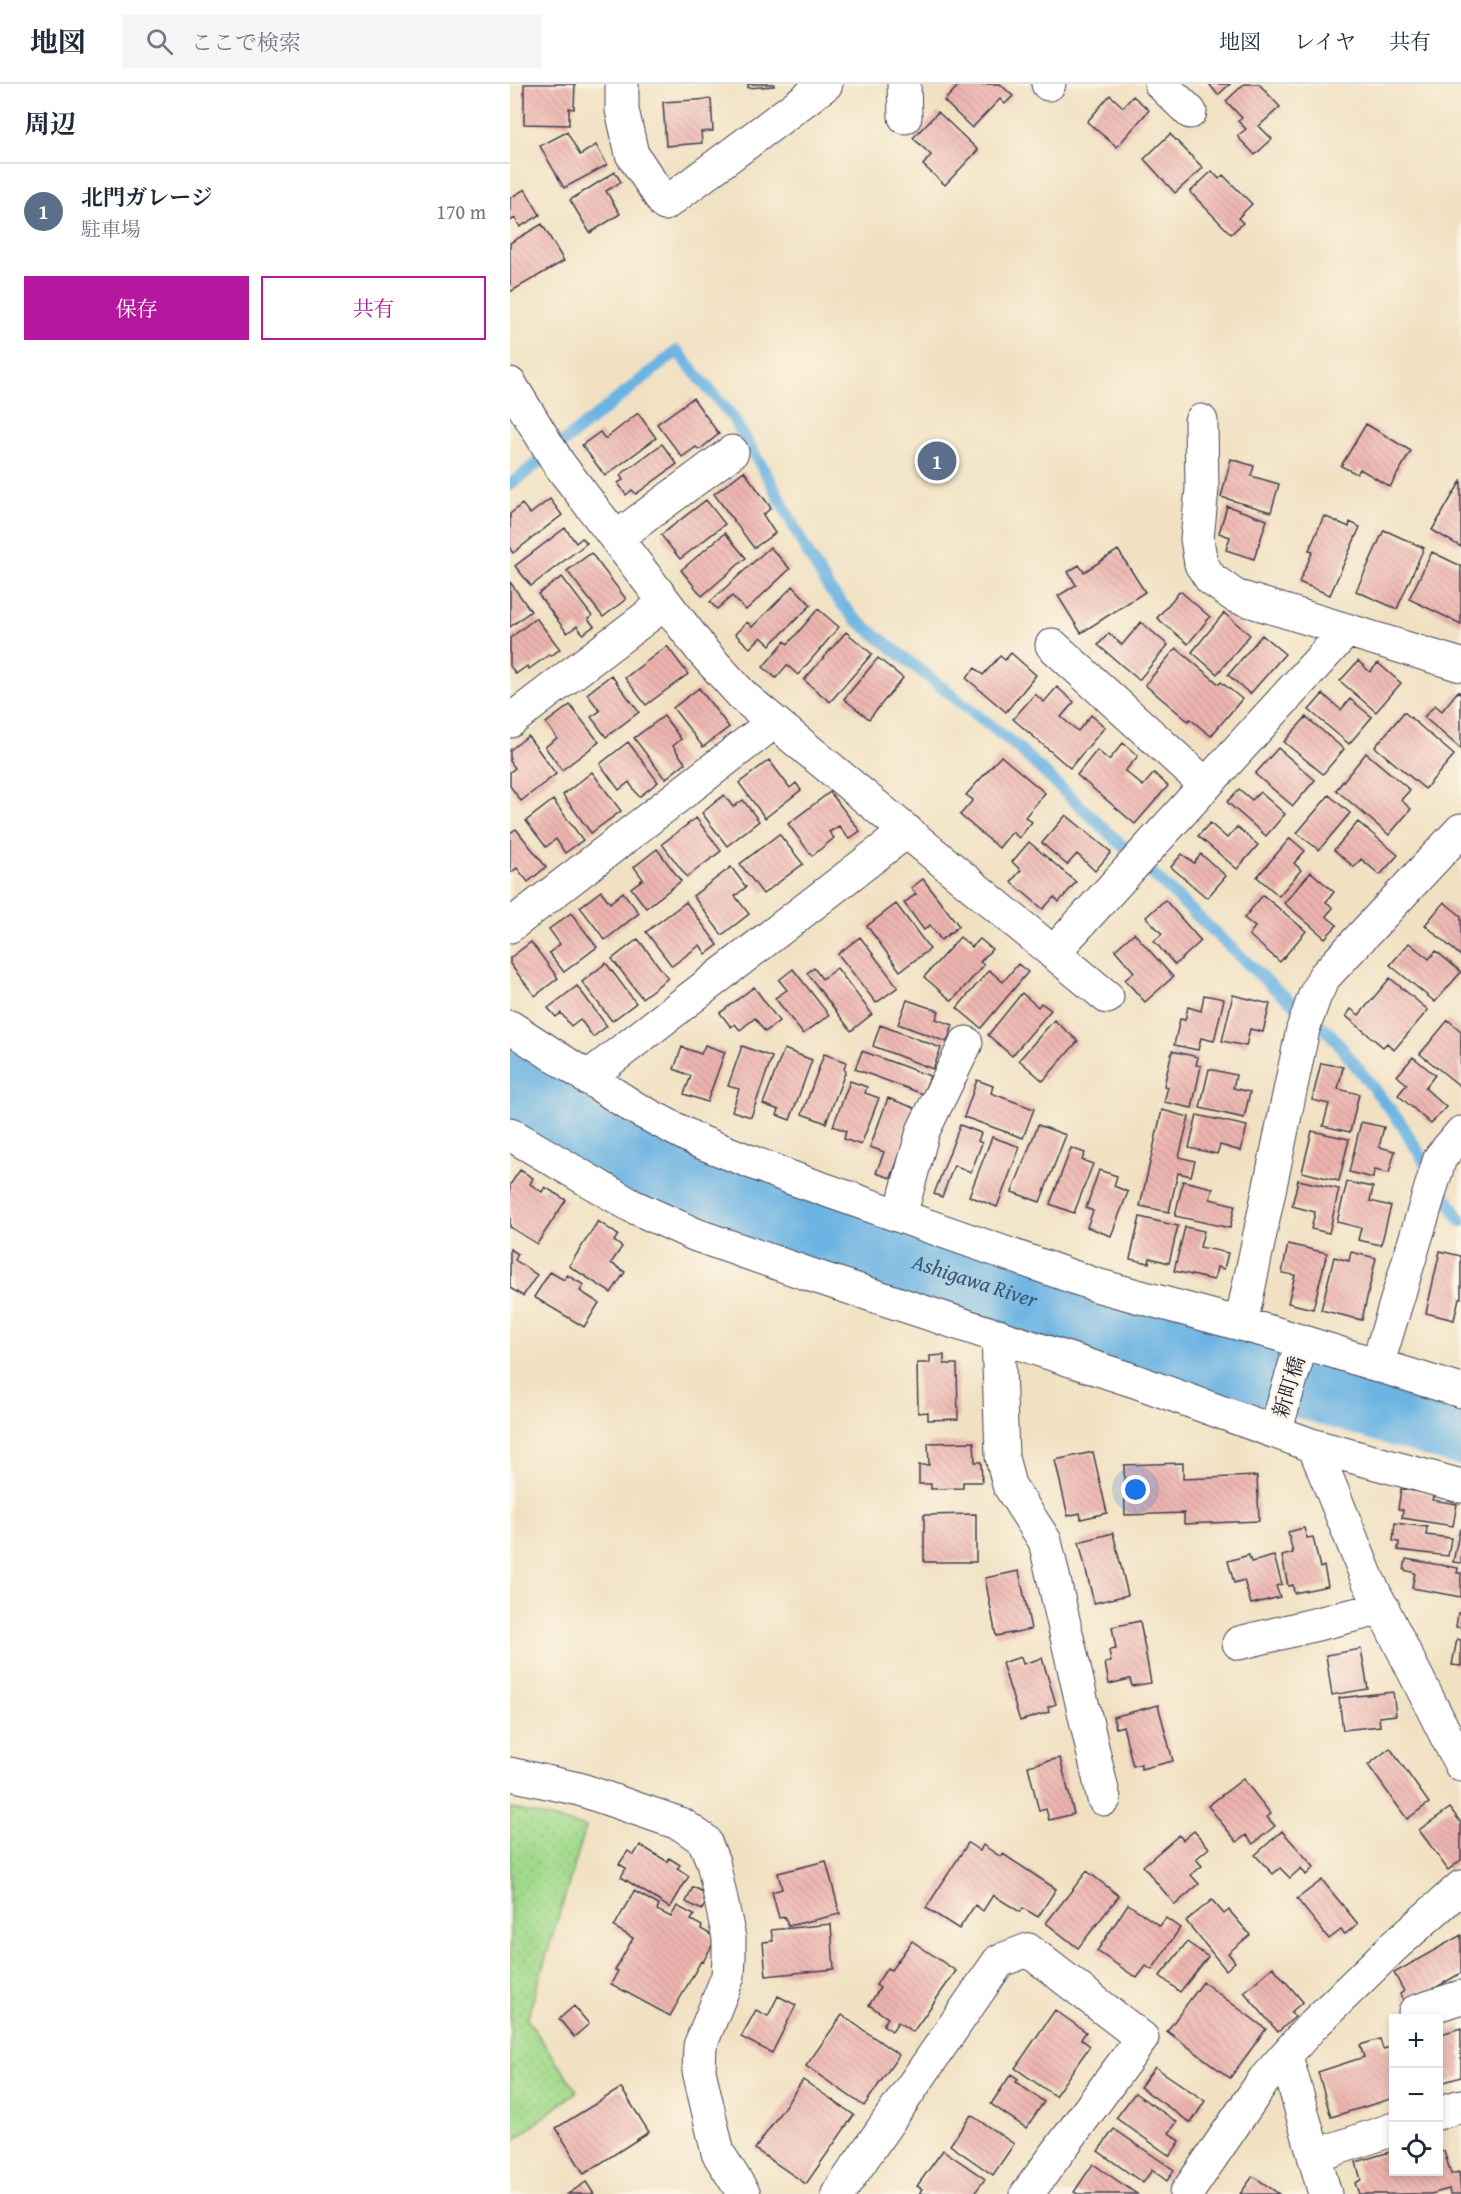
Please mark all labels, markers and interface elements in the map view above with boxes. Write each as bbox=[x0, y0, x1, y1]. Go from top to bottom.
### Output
search box bbox=[122, 14, 542, 68]
text: 地図 bbox=[30, 21, 86, 62]
icon: search bbox=[143, 25, 176, 58]
text: ここで検索 bbox=[191, 26, 301, 58]
text: 地図 bbox=[1219, 26, 1261, 57]
text: レイヤ bbox=[1294, 26, 1356, 57]
text: 共有 bbox=[1389, 26, 1431, 57]
text: 周辺 bbox=[24, 104, 76, 143]
text: 北門ガレージ bbox=[81, 181, 213, 213]
text: 1 bbox=[38, 197, 49, 226]
text: 170 m bbox=[436, 197, 486, 226]
text: 駐車場 bbox=[81, 214, 141, 243]
button: 保存 bbox=[24, 276, 249, 340]
button: 共有 bbox=[261, 276, 486, 340]
pin: 1 bbox=[918, 438, 956, 484]
water label: Ashigawa River bbox=[907, 1245, 1043, 1316]
street label: 新町橋 bbox=[1264, 1352, 1313, 1422]
your location bbox=[1121, 1475, 1150, 1504]
map controls bbox=[1389, 2014, 1443, 2176]
button: + bbox=[1389, 2014, 1443, 2068]
button: − bbox=[1389, 2068, 1443, 2122]
button: locate bbox=[1389, 2122, 1443, 2176]

